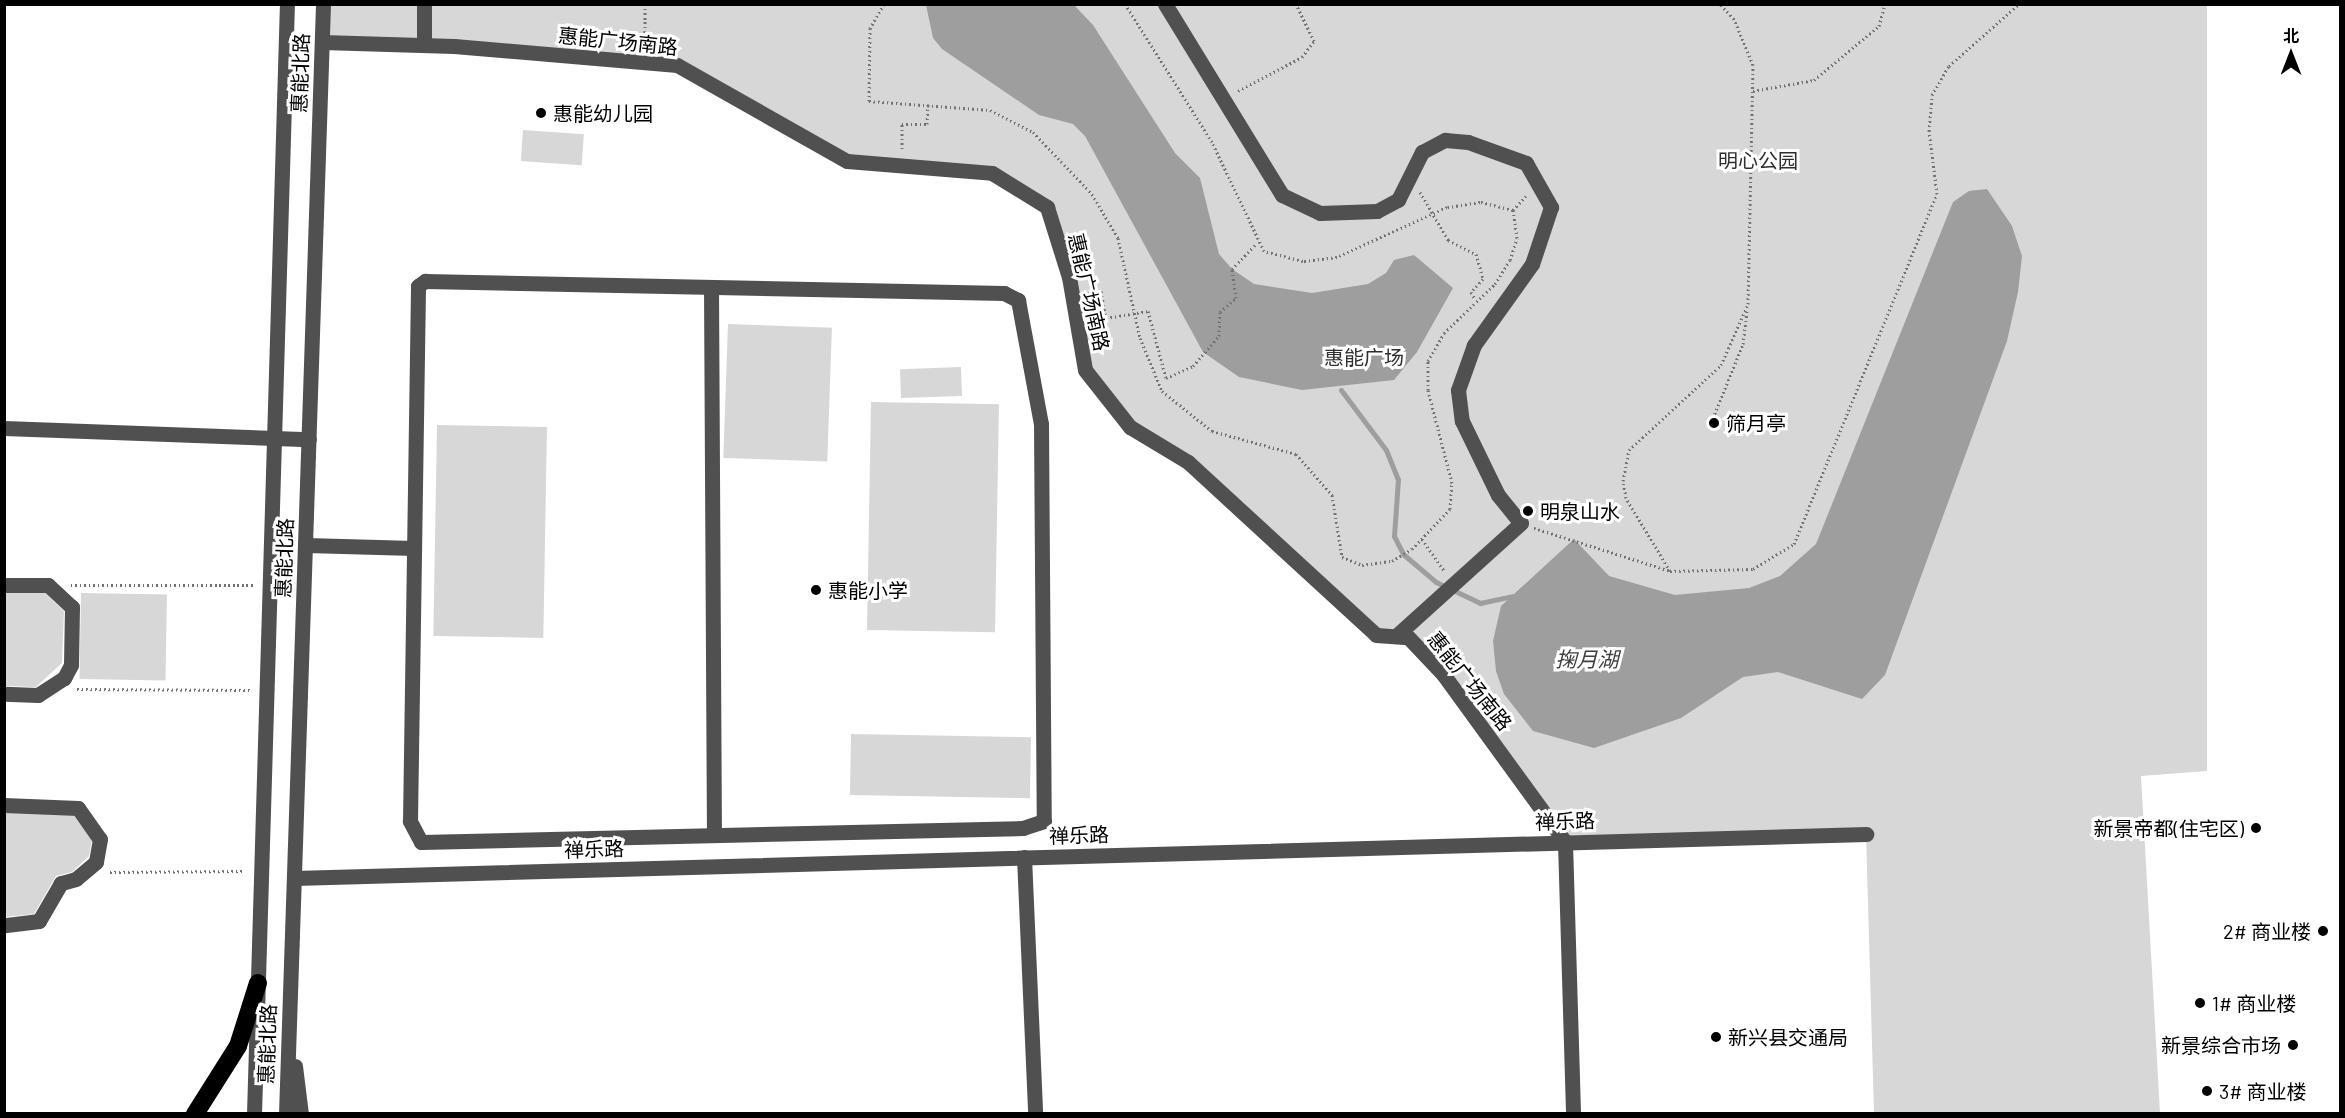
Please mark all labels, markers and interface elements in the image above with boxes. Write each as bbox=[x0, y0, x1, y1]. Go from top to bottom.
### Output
street label: 惠能广场南路 bbox=[557, 23, 679, 59]
north arrow bbox=[2261, 24, 2321, 84]
text: 北 bbox=[2283, 26, 2299, 45]
street label: 惠能北路 bbox=[287, 33, 313, 113]
place label: 惠能幼儿园 bbox=[553, 101, 653, 125]
marker: 惠能幼儿园 bbox=[534, 106, 548, 120]
park label: 明心公园 bbox=[1718, 148, 1798, 172]
street label: 惠能广场南路 bbox=[1064, 231, 1114, 353]
park label: 惠能广场 bbox=[1324, 345, 1404, 369]
place label: 筛月亭 bbox=[1726, 411, 1786, 435]
marker: 筛月亭 bbox=[1707, 416, 1721, 430]
place label: 明泉山水 bbox=[1540, 499, 1620, 523]
marker: 明泉山水 bbox=[1521, 504, 1535, 518]
street label: 惠能北路 bbox=[271, 518, 297, 598]
place label: 惠能小学 bbox=[828, 578, 908, 602]
marker: 惠能小学 bbox=[809, 583, 823, 597]
street label: 惠能广场南路 bbox=[1423, 627, 1517, 735]
water label: 掬月湖 bbox=[1556, 646, 1618, 672]
street label: 禅乐路 bbox=[1535, 808, 1595, 834]
place label: 新景帝都(住宅区) bbox=[2094, 816, 2244, 840]
marker: 新景帝都(住宅区) bbox=[2249, 821, 2263, 835]
street label: 禅乐路 bbox=[1049, 822, 1109, 848]
street label: 禅乐路 bbox=[564, 836, 624, 862]
place label: 2# 商业楼 bbox=[2223, 919, 2311, 943]
marker: 2# 商业楼 bbox=[2316, 924, 2330, 938]
place label: 1# 商业楼 bbox=[2212, 991, 2296, 1015]
marker: 1# 商业楼 bbox=[2193, 996, 2207, 1010]
street label: 惠能北路 bbox=[254, 1004, 280, 1084]
place label: 新兴县交通局 bbox=[1728, 1025, 1848, 1049]
marker: 新兴县交通局 bbox=[1709, 1030, 1723, 1044]
place label: 新景综合市场 bbox=[2161, 1033, 2281, 1057]
marker: 新景综合市场 bbox=[2286, 1038, 2300, 1052]
place label: 3# 商业楼 bbox=[2219, 1079, 2306, 1103]
marker: 3# 商业楼 bbox=[2200, 1084, 2214, 1098]

